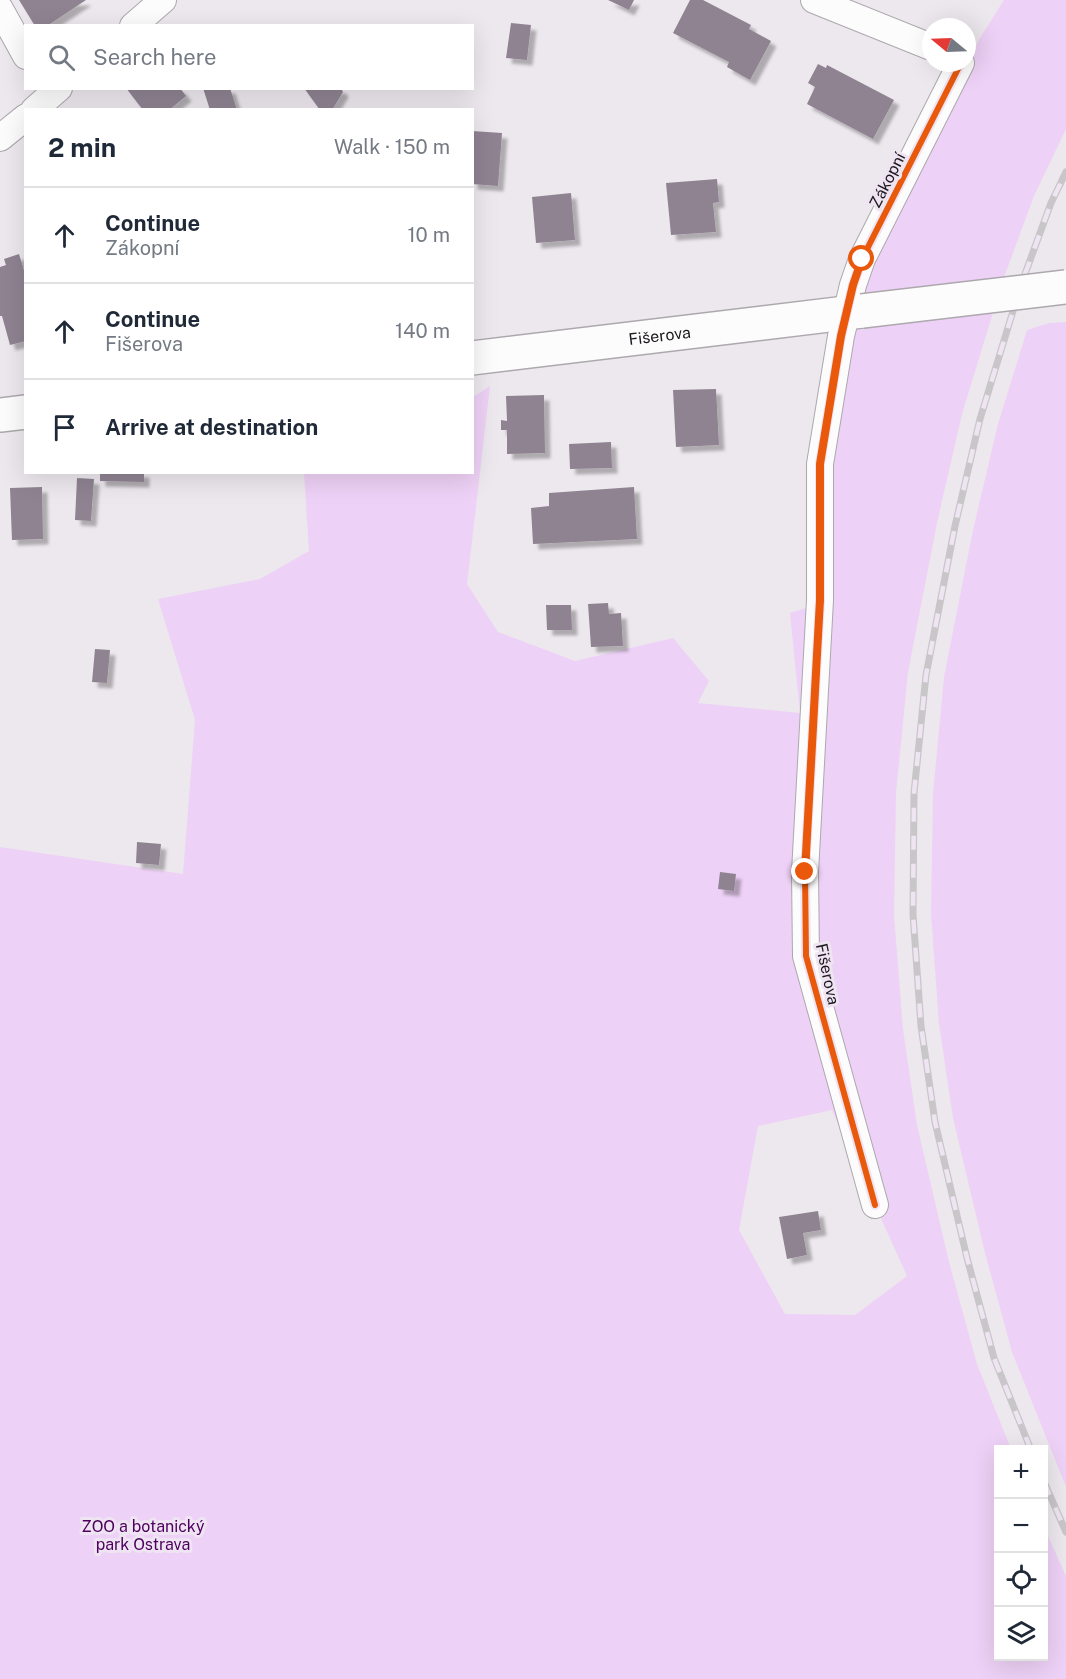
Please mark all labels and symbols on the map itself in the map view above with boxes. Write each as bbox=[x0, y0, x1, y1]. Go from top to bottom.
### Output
north arrow bbox=[922, 18, 976, 72]
street label: Zákopní bbox=[865, 148, 910, 211]
route start bbox=[848, 245, 874, 271]
street label: Fišerova bbox=[628, 323, 692, 349]
route end bbox=[791, 858, 817, 884]
street label: Fišerova bbox=[812, 942, 843, 1007]
park label: ZOO a botanický park Ostrava bbox=[81, 1517, 205, 1554]

